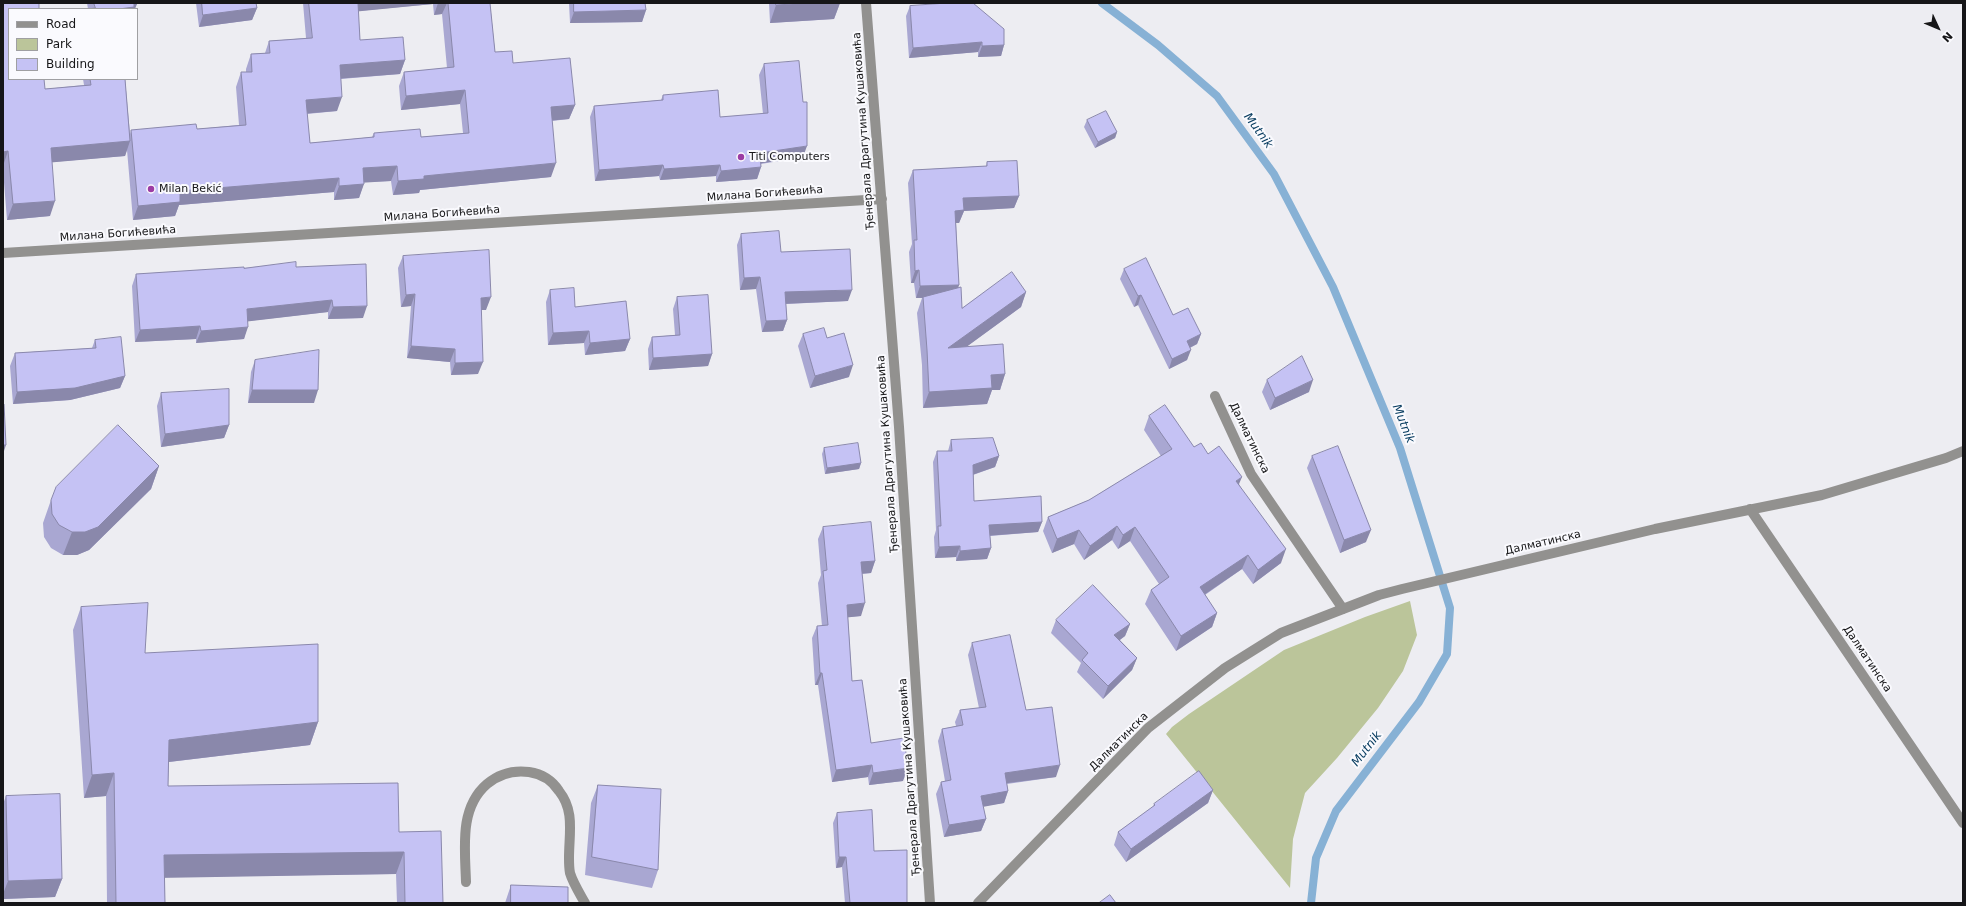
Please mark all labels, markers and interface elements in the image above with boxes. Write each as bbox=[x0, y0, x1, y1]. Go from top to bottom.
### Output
legend bbox=[8, 8, 138, 80]
north arrow bbox=[1918, 8, 1958, 48]
text: Road bbox=[46, 17, 76, 31]
text: N bbox=[1939, 29, 1955, 45]
street label: Ђенерала Драгутина Кушаковића bbox=[851, 32, 877, 230]
text: Park bbox=[46, 37, 72, 51]
text: Building bbox=[46, 57, 95, 71]
water label: Mutnik bbox=[1240, 110, 1276, 152]
place label: Titi Computers bbox=[749, 150, 830, 164]
marker: Titi Computers bbox=[736, 152, 746, 162]
place label: Milan Bekić bbox=[159, 182, 222, 196]
street label: Милана Богићевића bbox=[706, 183, 824, 205]
marker: Milan Bekić bbox=[146, 184, 156, 194]
street label: Милана Богићевића bbox=[383, 203, 501, 225]
street label: Милана Богићевића bbox=[59, 223, 177, 245]
street label: Ђенерала Драгутина Кушаковића bbox=[875, 355, 901, 553]
street label: Далматинска bbox=[1226, 400, 1272, 476]
water label: Mutnik bbox=[1389, 403, 1417, 445]
street label: Далматинска bbox=[1504, 528, 1582, 558]
street label: Далматинска bbox=[1840, 623, 1894, 695]
street label: Ђенерала Драгутина Кушаковића bbox=[897, 678, 923, 876]
street label: Далматинска bbox=[1087, 710, 1151, 774]
water label: Mutnik bbox=[1349, 729, 1385, 769]

